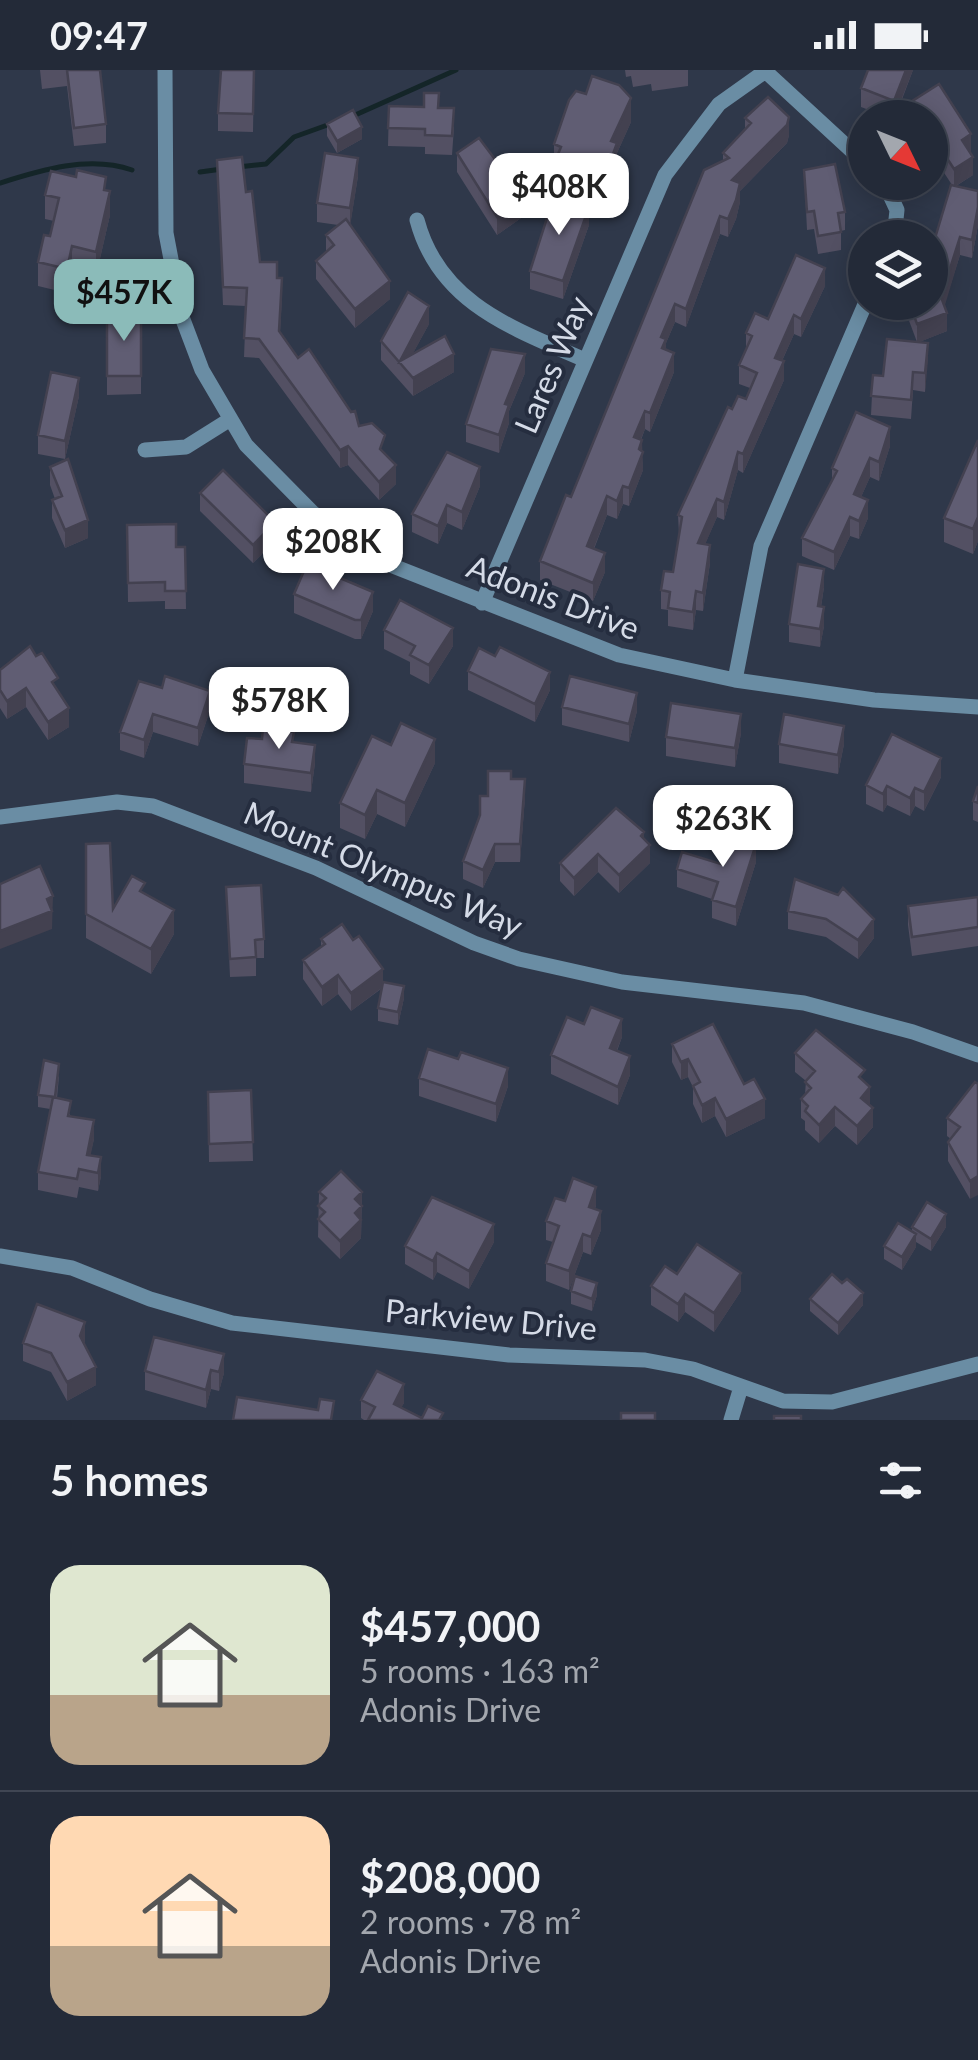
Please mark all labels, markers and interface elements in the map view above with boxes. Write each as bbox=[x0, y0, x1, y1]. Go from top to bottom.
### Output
text: 09:47 bbox=[50, 12, 148, 58]
north arrow bbox=[848, 100, 948, 200]
map controls bbox=[848, 100, 948, 320]
pin: $408K bbox=[489, 153, 629, 238]
text: $408K bbox=[511, 166, 607, 205]
button: layers bbox=[848, 220, 948, 320]
pin: $457K bbox=[54, 259, 194, 344]
text: $457K bbox=[76, 272, 172, 311]
street label: Lares Way bbox=[505, 290, 598, 439]
pin: $208K bbox=[263, 508, 403, 593]
text: $208K bbox=[285, 521, 381, 560]
street label: Adonis Drive bbox=[462, 546, 645, 647]
pin: $578K bbox=[209, 667, 349, 752]
text: $578K bbox=[231, 680, 327, 719]
pin: $263K bbox=[653, 785, 793, 870]
street label: Mount Olympus Way bbox=[238, 792, 529, 945]
text: $263K bbox=[675, 798, 771, 837]
street label: Parkview Drive bbox=[384, 1290, 599, 1347]
icon: filters bbox=[873, 1453, 928, 1508]
text: 5 homes bbox=[50, 1455, 208, 1505]
text: $457,000 bbox=[360, 1601, 540, 1651]
icon: home bbox=[130, 1605, 250, 1725]
text: 5 rooms · 163 m² bbox=[360, 1651, 600, 1690]
text: Adonis Drive bbox=[360, 1690, 541, 1729]
text: $208,000 bbox=[360, 1852, 540, 1902]
icon: home bbox=[130, 1856, 250, 1976]
text: 2 rooms · 78 m² bbox=[360, 1902, 581, 1941]
text: Adonis Drive bbox=[360, 1941, 541, 1980]

